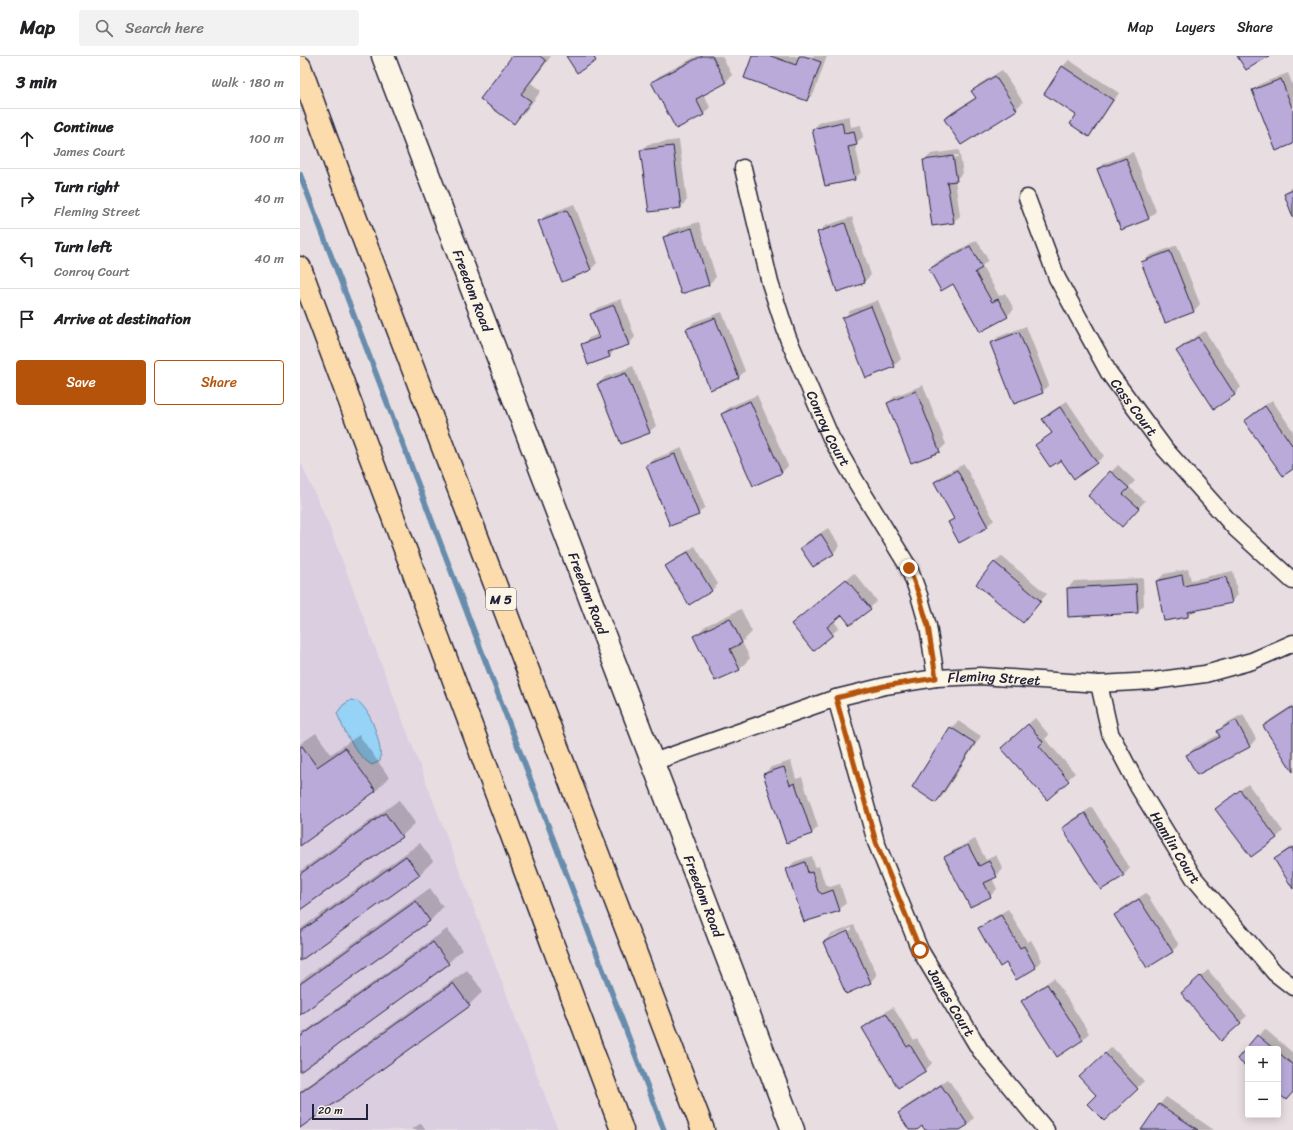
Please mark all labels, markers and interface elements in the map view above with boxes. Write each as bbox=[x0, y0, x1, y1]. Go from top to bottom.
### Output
search box bbox=[79, 10, 359, 46]
text: Map bbox=[20, 11, 55, 44]
text: Search here bbox=[125, 15, 204, 41]
text: Map bbox=[1128, 15, 1153, 40]
text: Layers bbox=[1175, 15, 1215, 40]
text: Share bbox=[1237, 15, 1273, 40]
icon: search bbox=[93, 17, 115, 39]
text: 3 min bbox=[16, 67, 57, 97]
text: Walk · 180 m bbox=[212, 71, 284, 94]
text: Continue bbox=[54, 114, 114, 140]
text: 100 m bbox=[249, 127, 284, 150]
icon: ahead bbox=[16, 128, 38, 150]
text: James Court bbox=[54, 140, 125, 163]
text: Turn right bbox=[54, 174, 119, 200]
text: 40 m bbox=[254, 187, 284, 210]
icon: right bbox=[16, 188, 38, 210]
text: Fleming Street bbox=[54, 200, 140, 223]
text: Turn left bbox=[54, 234, 112, 260]
street label: Freedom Road bbox=[445, 246, 500, 337]
text: 40 m bbox=[254, 247, 284, 270]
icon: left bbox=[16, 248, 38, 270]
text: Conroy Court bbox=[54, 260, 130, 283]
text: Arrive at destination bbox=[54, 306, 191, 332]
icon: arrive bbox=[16, 308, 38, 330]
button: Save bbox=[16, 360, 146, 405]
button: Share bbox=[154, 360, 284, 405]
street label: Cass Court bbox=[1104, 373, 1164, 442]
street label: Conroy Court bbox=[799, 386, 857, 472]
street label: Freedom Road bbox=[560, 548, 615, 640]
route end bbox=[900, 559, 918, 577]
road number: M 5 bbox=[486, 588, 516, 610]
street label: Fleming Street bbox=[947, 664, 1041, 693]
street label: Hamlin Court bbox=[1143, 806, 1206, 890]
street label: Freedom Road bbox=[676, 851, 731, 942]
route start bbox=[911, 941, 929, 959]
street label: James Court bbox=[920, 962, 981, 1042]
map controls bbox=[1245, 1046, 1281, 1118]
button: + bbox=[1245, 1046, 1281, 1082]
button: − bbox=[1245, 1082, 1281, 1118]
text: 20 m bbox=[318, 1101, 343, 1120]
scale bar bbox=[312, 1102, 368, 1121]

